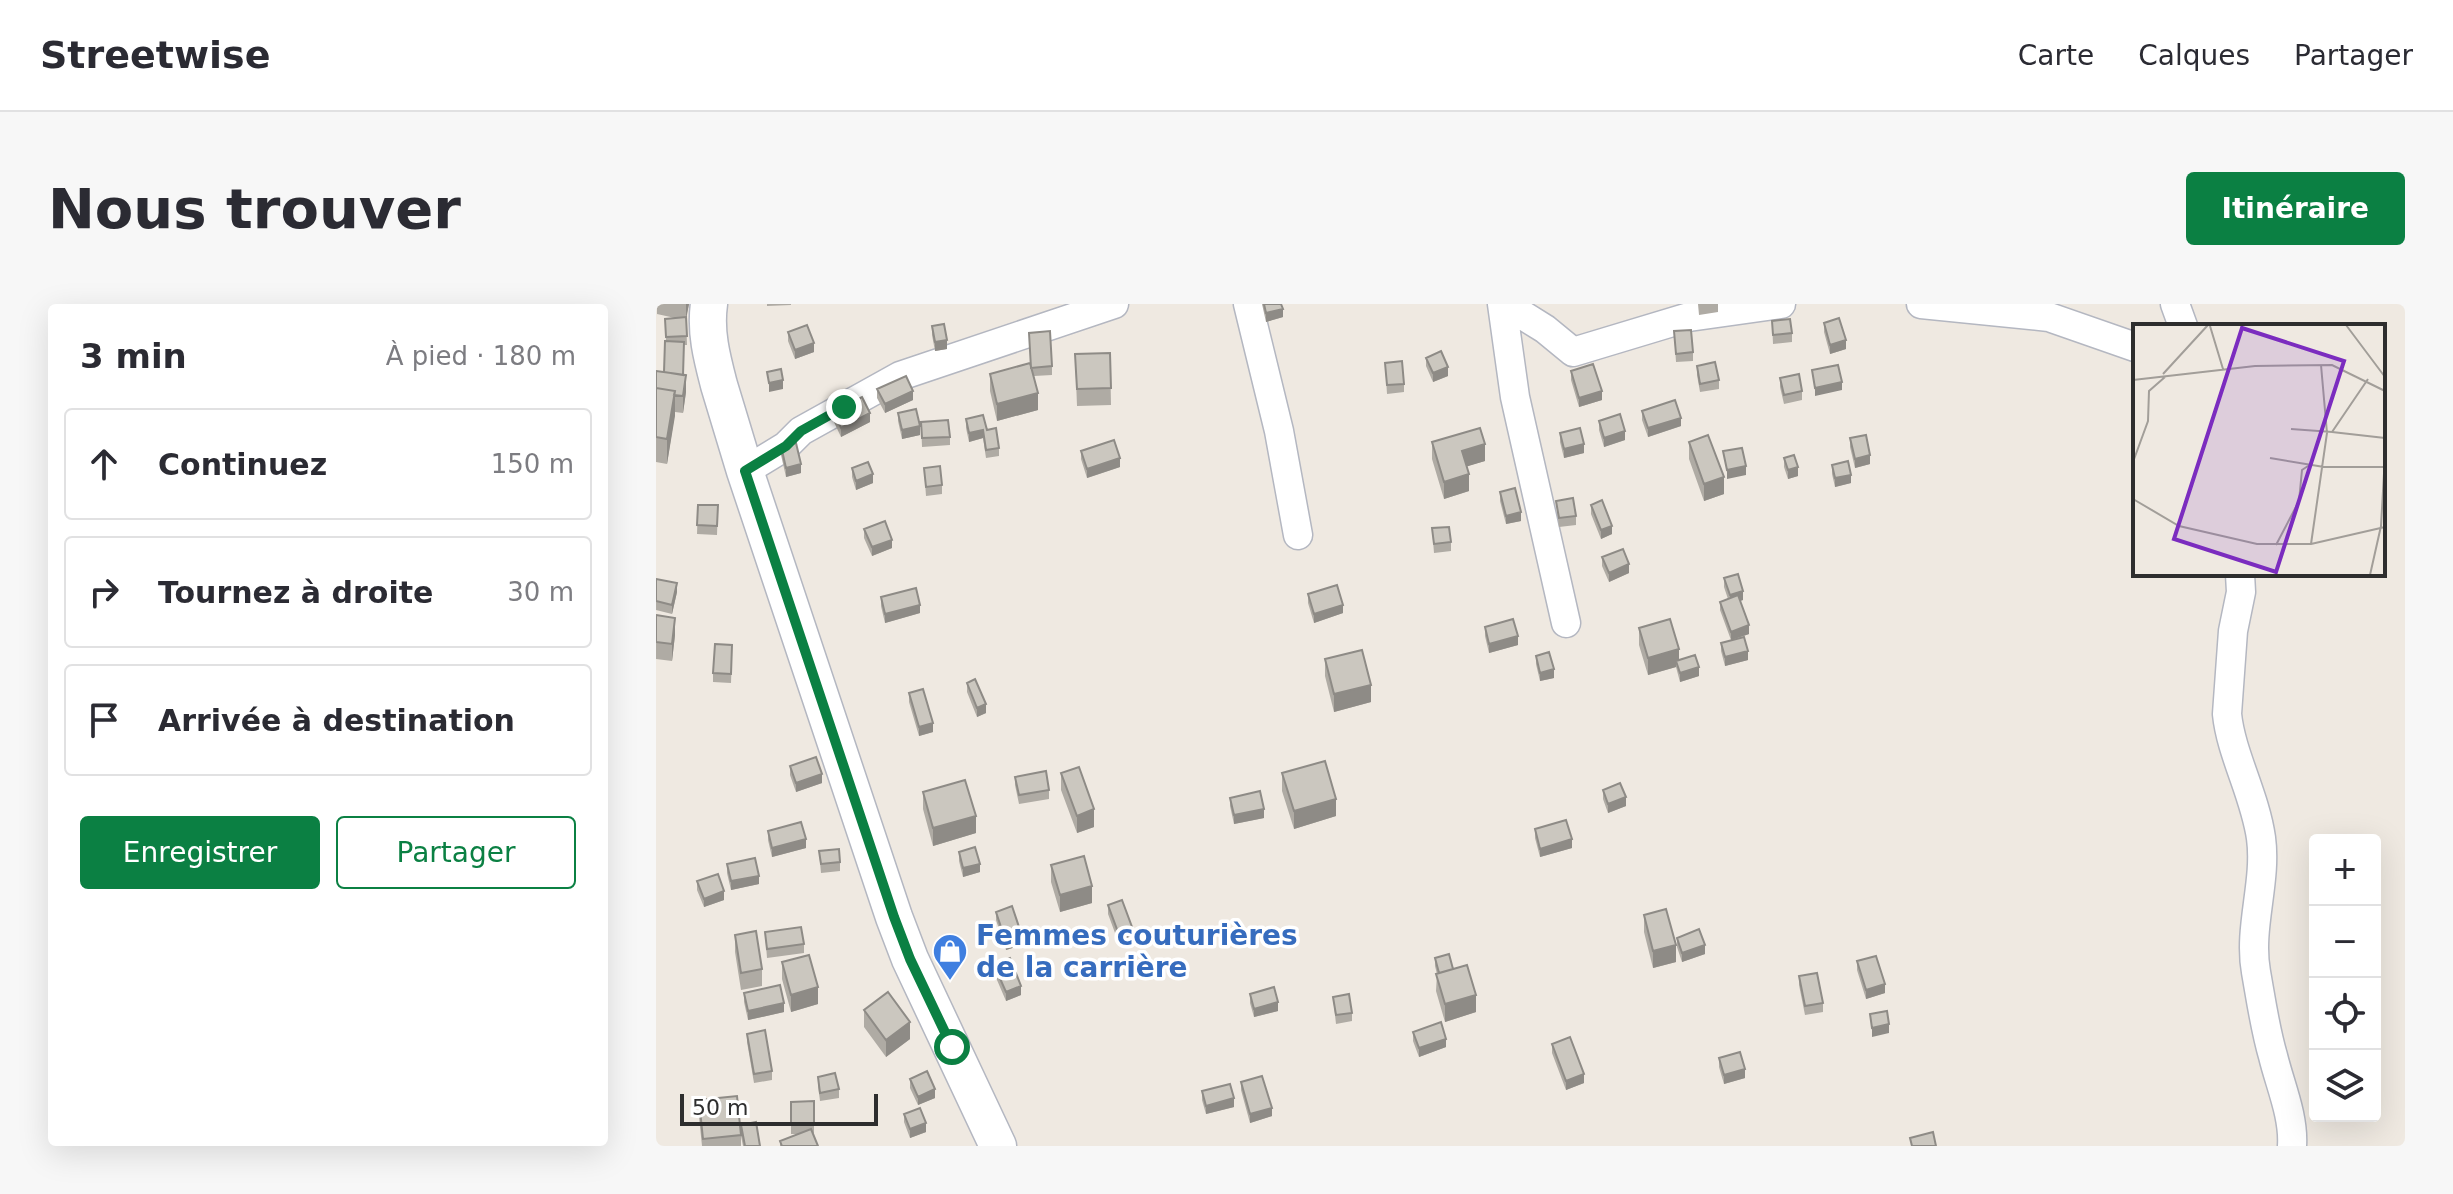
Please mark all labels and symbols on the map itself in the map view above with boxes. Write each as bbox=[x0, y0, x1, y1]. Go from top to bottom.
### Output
inset map bbox=[2133, 324, 2385, 576]
route end bbox=[826, 389, 862, 425]
place label: Femmes couturières de la carrière bbox=[976, 919, 1298, 984]
shop icon: Femmes couturières de la carrière bbox=[931, 932, 969, 982]
route start bbox=[934, 1029, 970, 1065]
scale bar bbox=[680, 1090, 878, 1126]

